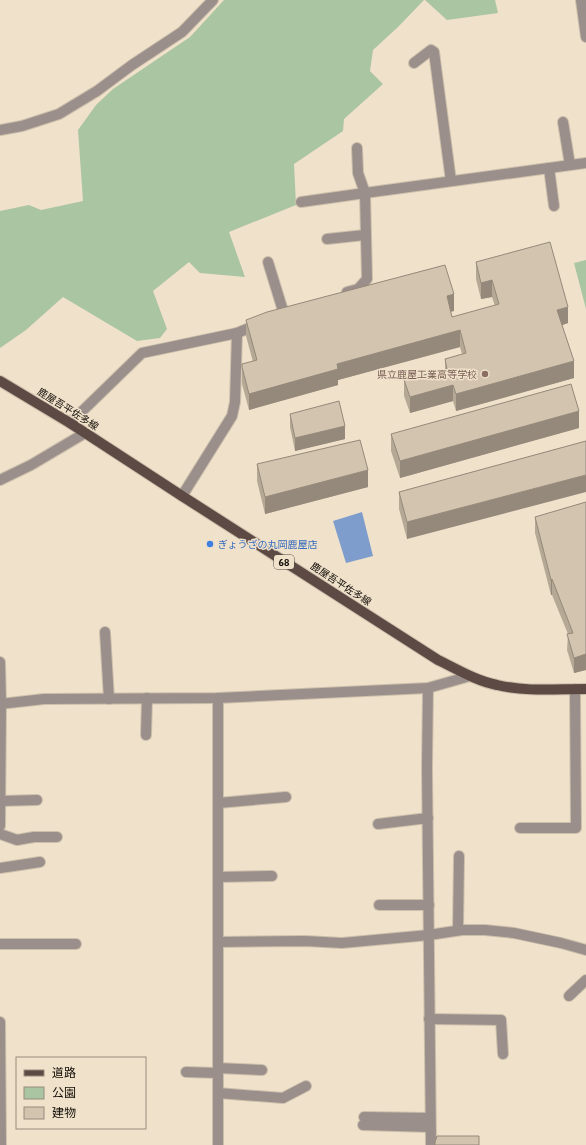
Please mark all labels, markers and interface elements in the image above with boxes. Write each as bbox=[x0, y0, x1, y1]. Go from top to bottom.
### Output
place label: 県立鹿屋工業高等学校 bbox=[377, 368, 477, 381]
marker: 県立鹿屋工業高等学校 bbox=[480, 369, 490, 379]
street label: 鹿屋吾平佐多線 bbox=[35, 385, 101, 433]
place label: ぎょうざの丸岡鹿屋店 bbox=[218, 538, 318, 551]
marker: ぎょうざの丸岡鹿屋店 bbox=[205, 539, 215, 549]
road number: 68 bbox=[274, 555, 294, 569]
street label: 鹿屋吾平佐多線 bbox=[308, 559, 374, 609]
legend bbox=[16, 1057, 146, 1129]
text: 道路 bbox=[52, 1065, 76, 1080]
text: 公園 bbox=[52, 1085, 76, 1100]
text: 建物 bbox=[52, 1105, 76, 1120]

